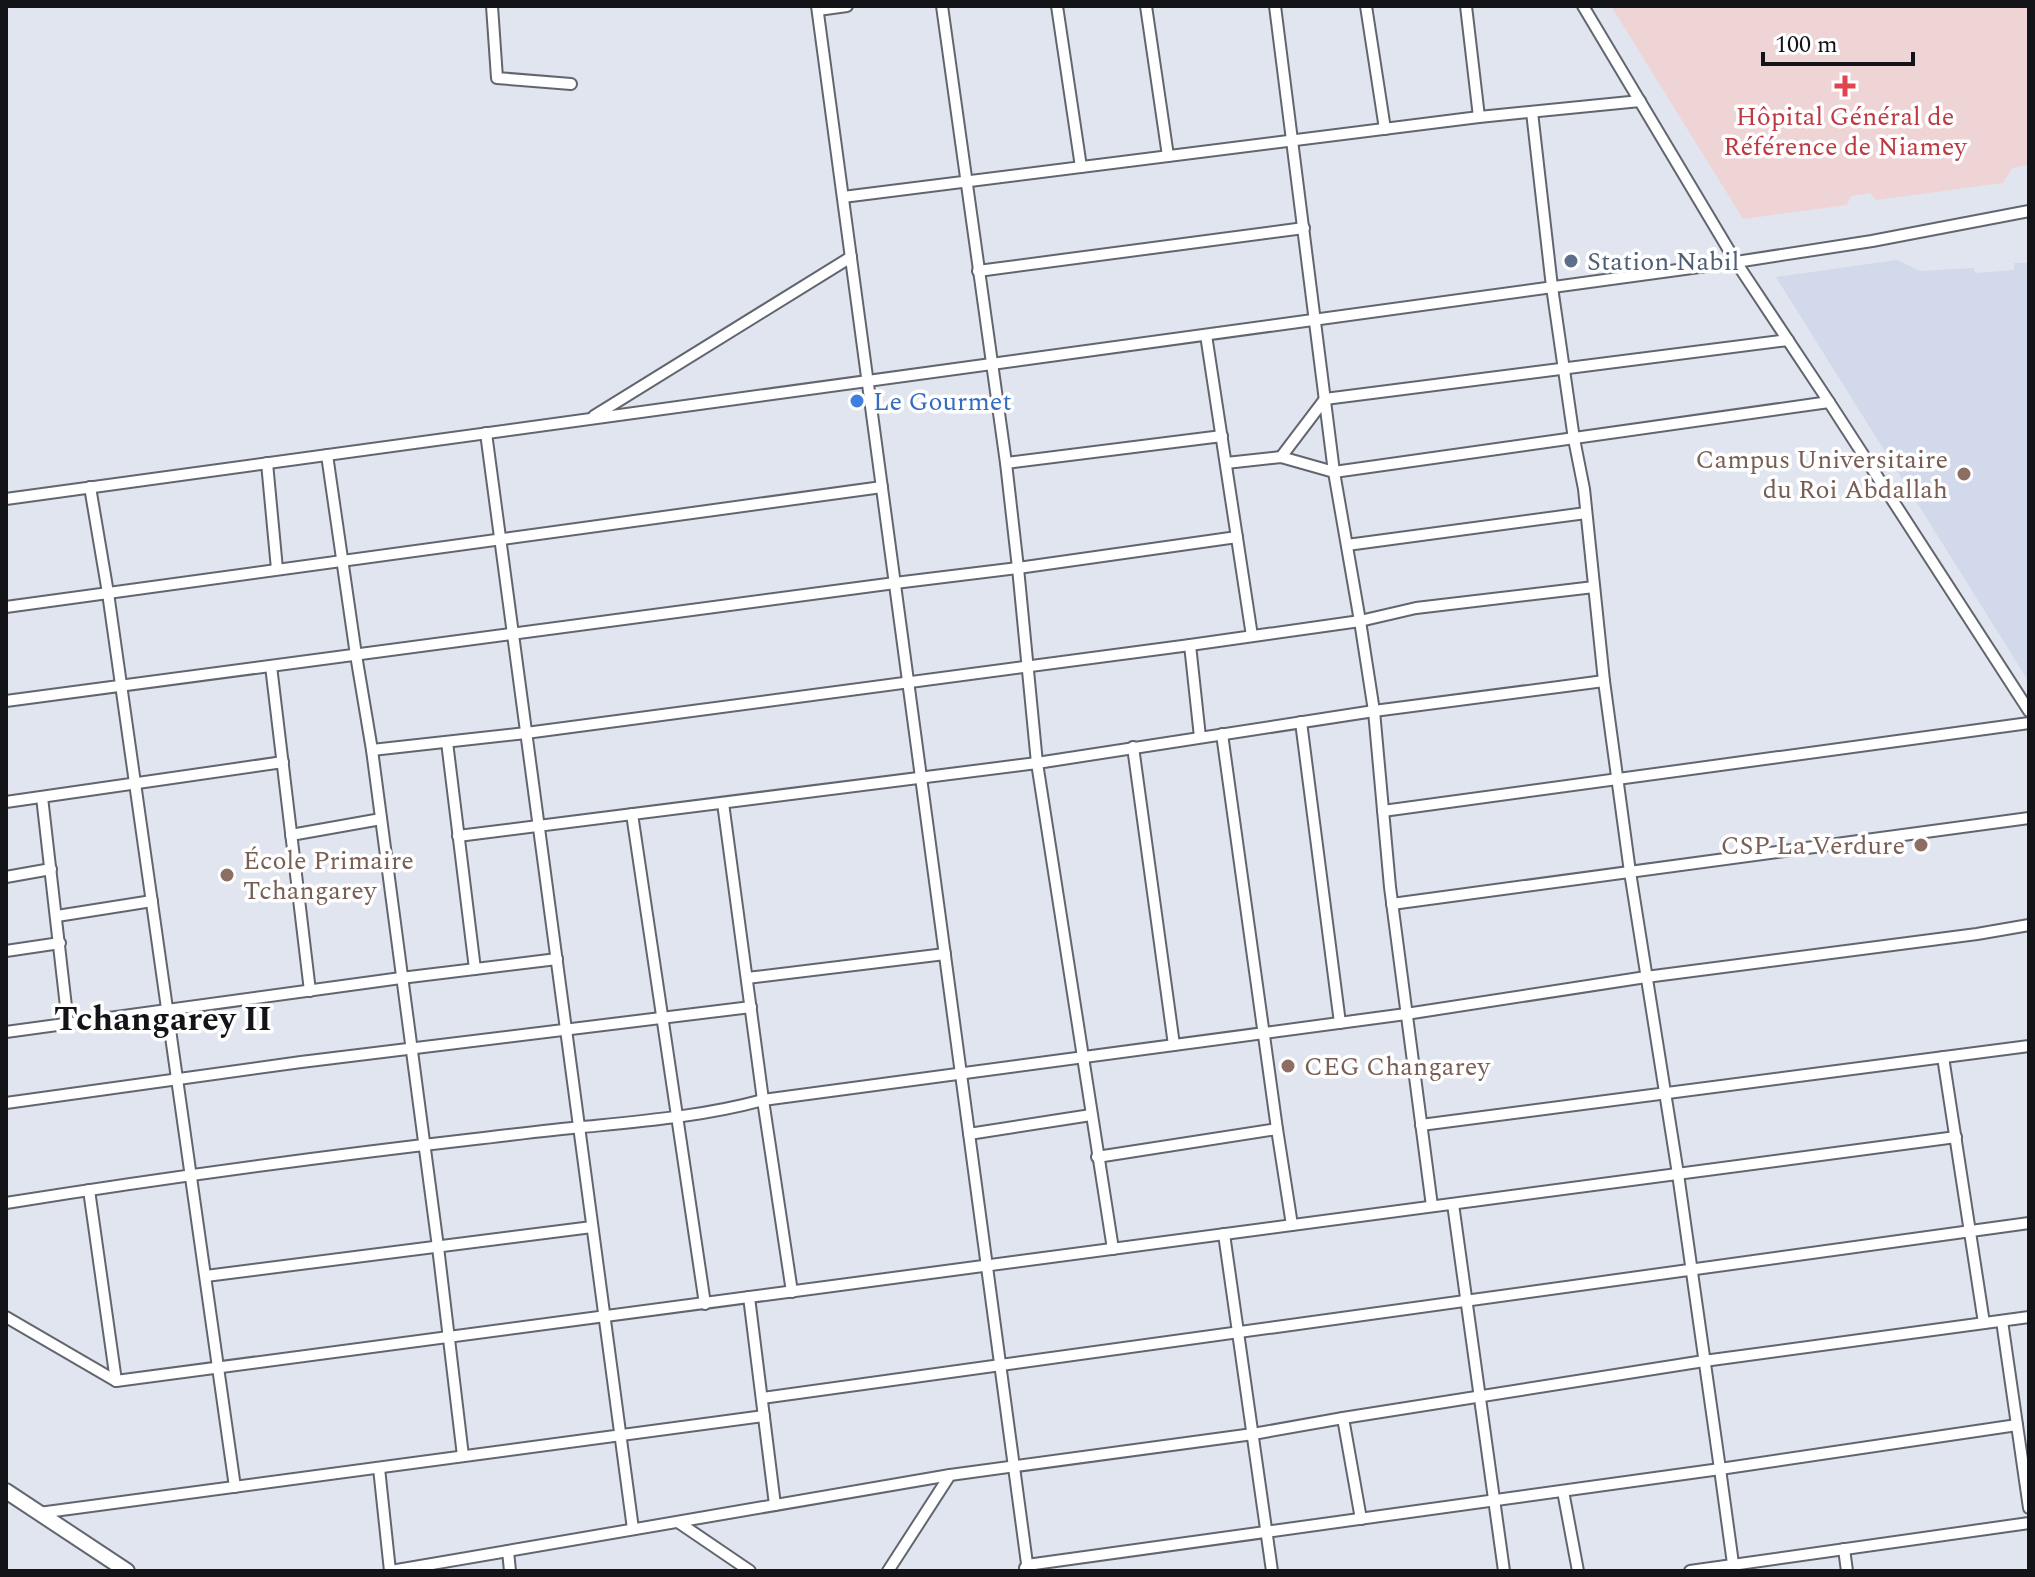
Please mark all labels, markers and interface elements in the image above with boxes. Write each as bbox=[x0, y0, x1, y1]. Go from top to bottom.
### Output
scale bar bbox=[1763, 16, 1913, 66]
text: 100 m bbox=[1775, 27, 1838, 63]
marker: Hôpital Général de Référence de Niamey bbox=[1834, 75, 1856, 97]
place label: Hôpital Général de Référence de Niamey bbox=[1723, 97, 1968, 167]
place label: Station Nabil bbox=[1587, 242, 1739, 282]
marker: Station Nabil bbox=[1562, 252, 1580, 270]
place label: Le Gourmet bbox=[873, 382, 1012, 422]
marker: Le Gourmet bbox=[848, 392, 866, 410]
place label: Campus Universitaire du Roi Abdallah bbox=[1696, 440, 1948, 510]
marker: Campus Universitaire du Roi Abdallah bbox=[1955, 465, 1973, 483]
place label: CSP La Verdure bbox=[1721, 826, 1905, 866]
marker: CSP La Verdure bbox=[1912, 836, 1930, 854]
place label: École Primaire Tchangarey bbox=[243, 841, 414, 911]
marker: École Primaire Tchangarey bbox=[218, 866, 236, 884]
district label: Tchangarey II bbox=[54, 994, 272, 1046]
place label: CEG Changarey bbox=[1304, 1047, 1491, 1087]
marker: CEG Changarey bbox=[1279, 1057, 1297, 1075]

